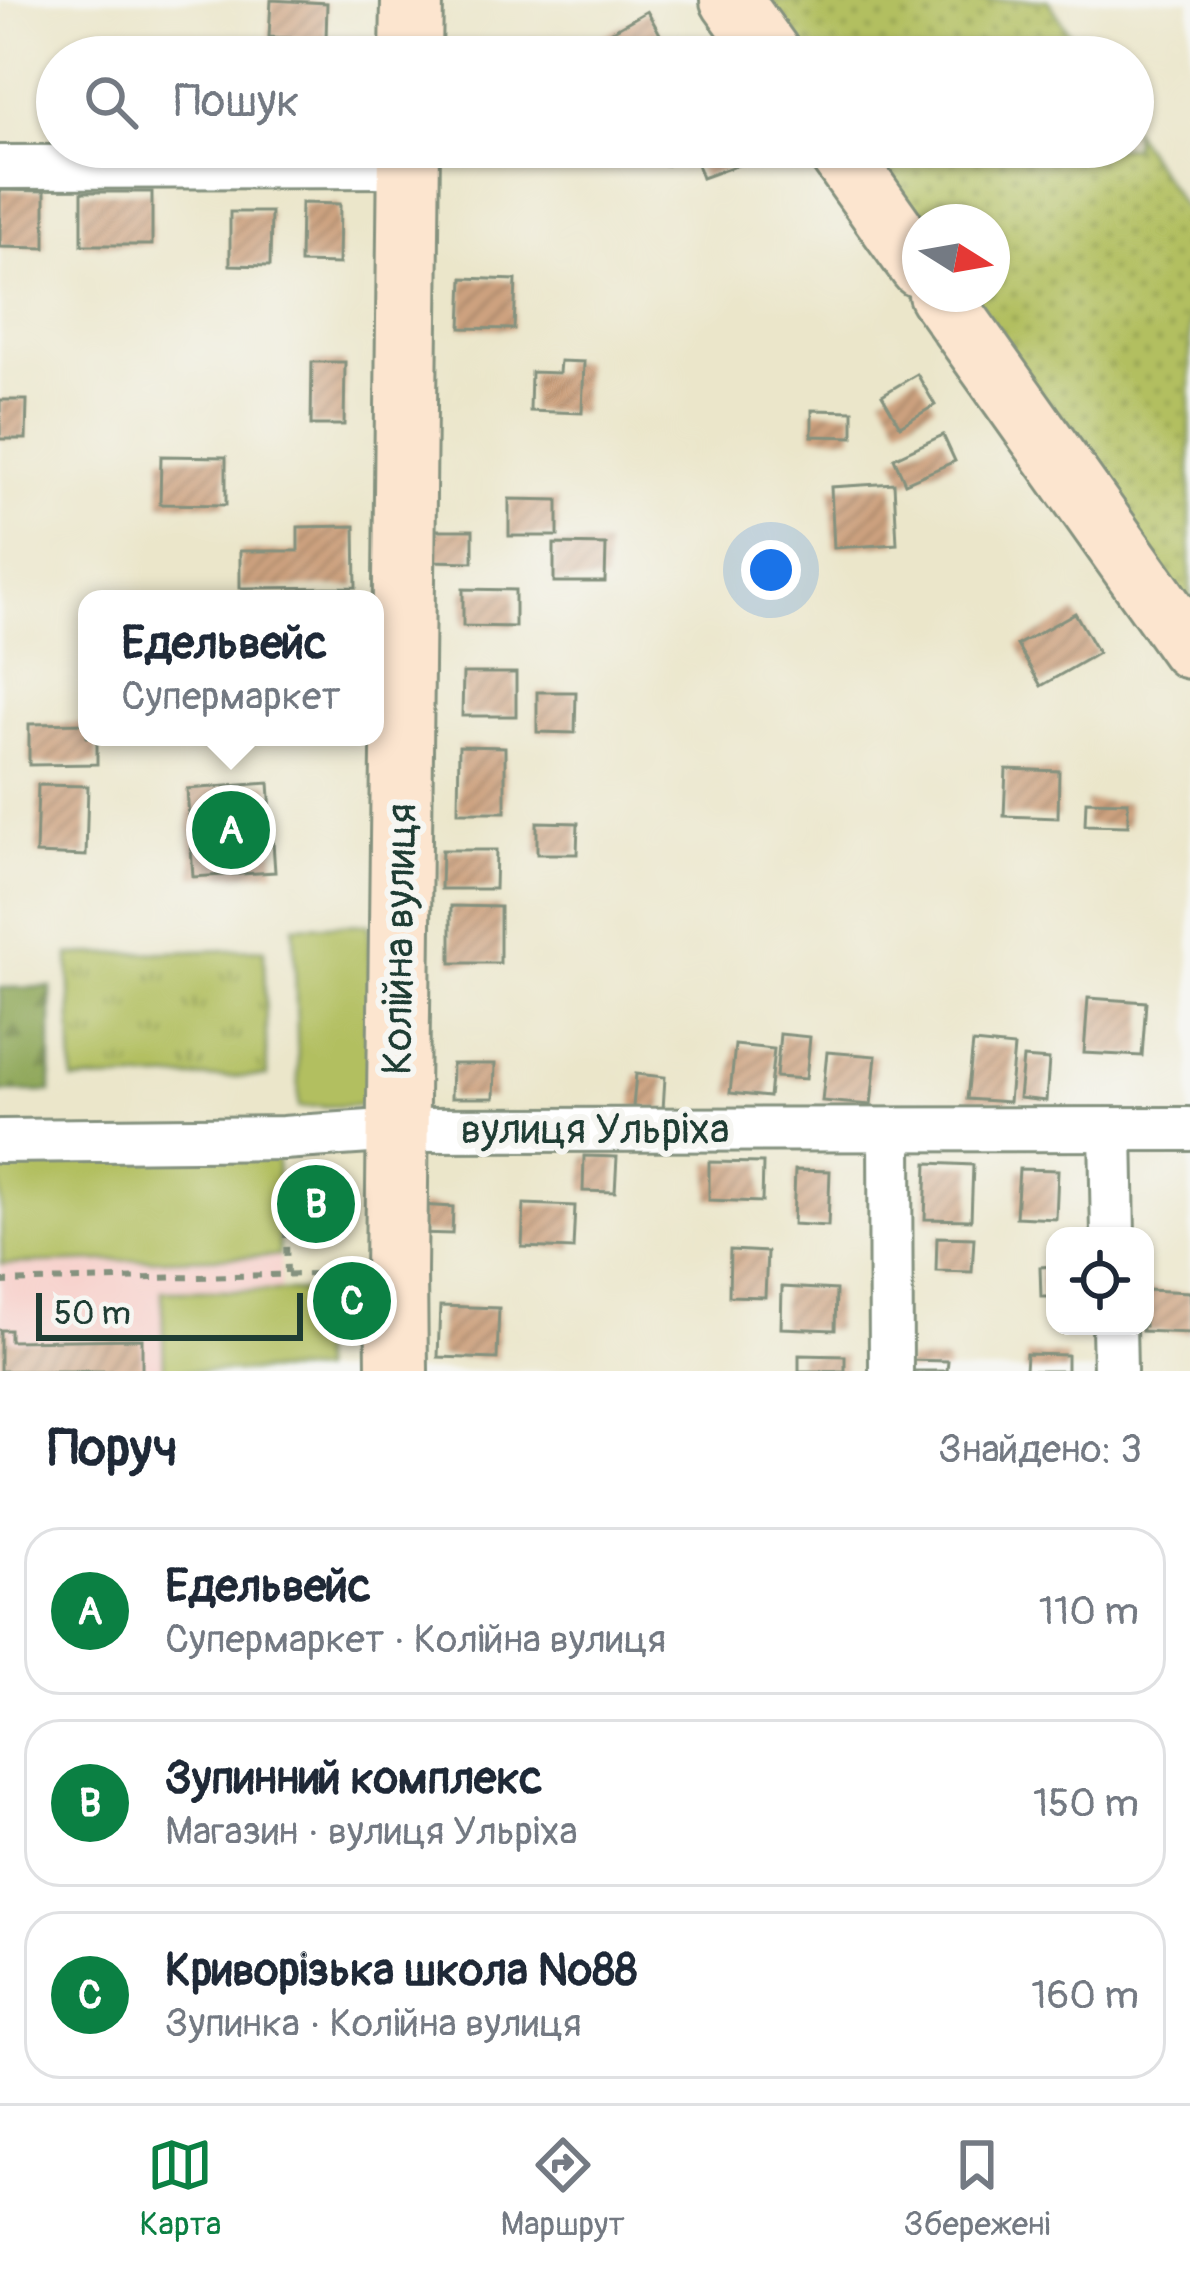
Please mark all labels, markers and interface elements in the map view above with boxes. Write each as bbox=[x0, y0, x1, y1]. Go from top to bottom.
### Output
search box bbox=[36, 36, 1154, 168]
icon: search bbox=[78, 69, 144, 135]
text: Пошук bbox=[174, 74, 299, 130]
north arrow bbox=[902, 204, 1010, 312]
your location bbox=[741, 540, 801, 600]
popup bbox=[78, 590, 384, 746]
text: Едельвейс bbox=[121, 616, 327, 672]
text: Супермаркет bbox=[121, 672, 341, 721]
pin: A bbox=[192, 785, 270, 875]
street label: Колійна вулиця bbox=[372, 803, 428, 1075]
street label: вулиця Ульріха bbox=[460, 1104, 730, 1156]
pin: B bbox=[277, 1159, 355, 1249]
map controls bbox=[1046, 1227, 1154, 1335]
button: locate bbox=[1046, 1227, 1154, 1335]
pin: C bbox=[313, 1256, 391, 1346]
scale bar bbox=[36, 1287, 303, 1340]
text: 50 m bbox=[54, 1293, 131, 1334]
text: Поруч bbox=[48, 1417, 178, 1481]
text: Знайдено: 3 bbox=[939, 1425, 1142, 1474]
text: Едельвейс bbox=[165, 1559, 371, 1615]
text: A bbox=[77, 1587, 103, 1636]
text: 110 m bbox=[1039, 1587, 1139, 1636]
text: Супермаркет · Колійна вулиця bbox=[165, 1615, 666, 1664]
text: Зупинний комплекс bbox=[165, 1751, 542, 1807]
text: B bbox=[79, 1779, 101, 1828]
text: 150 m bbox=[1033, 1779, 1139, 1828]
text: Магазин · вулиця Ульріха bbox=[165, 1807, 578, 1856]
text: Криворізька школа №88 bbox=[165, 1943, 638, 1999]
text: C bbox=[78, 1971, 102, 2020]
text: 160 m bbox=[1031, 1971, 1139, 2020]
text: Зупинка · Колійна вулиця bbox=[165, 1999, 582, 2048]
tab: Карта bbox=[140, 2132, 221, 2245]
tab: Маршрут bbox=[500, 2132, 625, 2245]
tab: Збережені bbox=[904, 2132, 1050, 2245]

